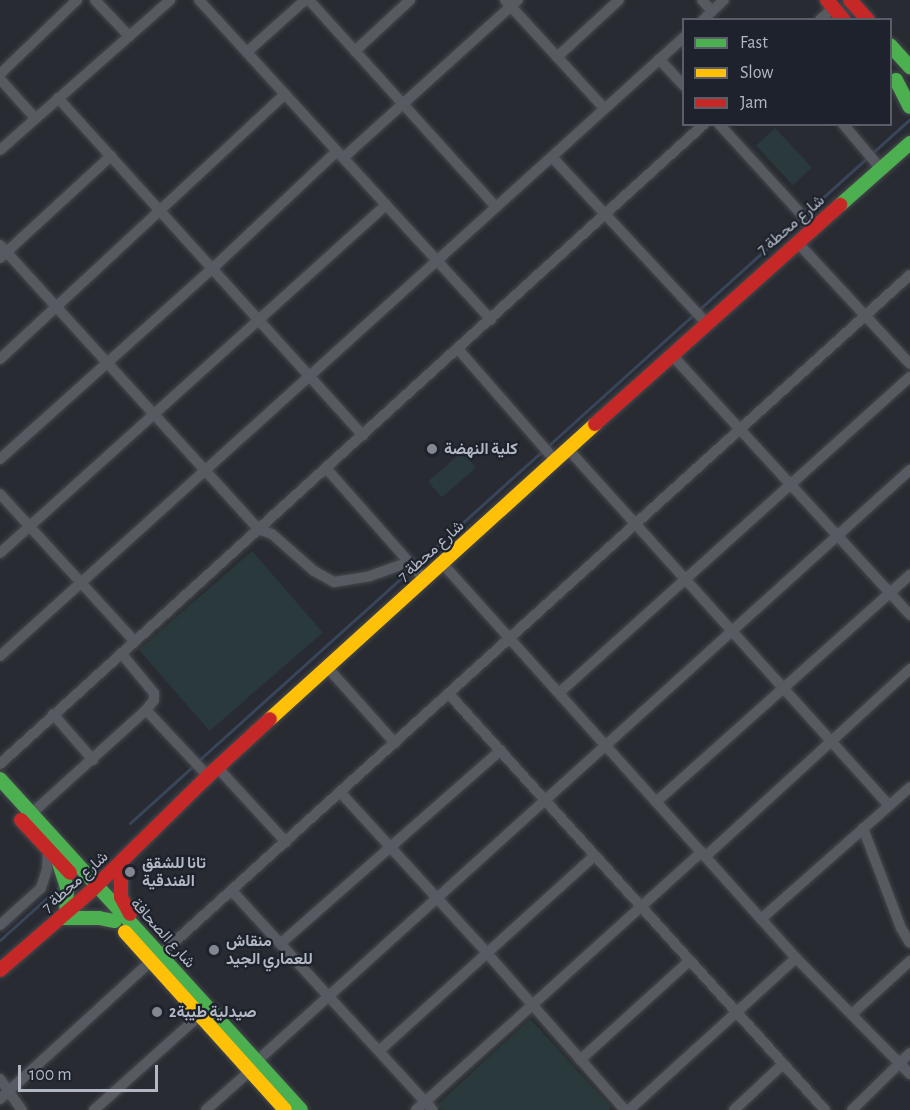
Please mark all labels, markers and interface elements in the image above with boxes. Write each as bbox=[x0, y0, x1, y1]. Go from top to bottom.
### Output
legend bbox=[682, 18, 892, 126]
text: Fast bbox=[740, 34, 768, 52]
text: Slow bbox=[740, 64, 773, 82]
text: Jam bbox=[740, 94, 768, 112]
street label: شارع محطة 7 bbox=[754, 191, 828, 259]
place label: كلية النهضة bbox=[444, 439, 518, 459]
marker: كلية النهضة bbox=[425, 442, 439, 456]
street label: شارع محطة 7 bbox=[394, 516, 468, 586]
street label: شارع محطة 7 bbox=[38, 847, 112, 917]
place label: تانا للشقق الفندقية bbox=[142, 853, 206, 891]
marker: تانا للشقق الفندقية bbox=[123, 865, 137, 879]
street label: شارع الصحافة bbox=[127, 894, 199, 972]
place label: منقاش للعماري الجيد bbox=[226, 931, 313, 969]
marker: منقاش للعماري الجيد bbox=[207, 943, 221, 957]
place label: صيدلية طيبة2 bbox=[169, 1002, 257, 1022]
marker: صيدلية طيبة2 bbox=[150, 1005, 164, 1019]
scale bar bbox=[21, 1053, 160, 1091]
text: 100 m bbox=[29, 1066, 72, 1084]

